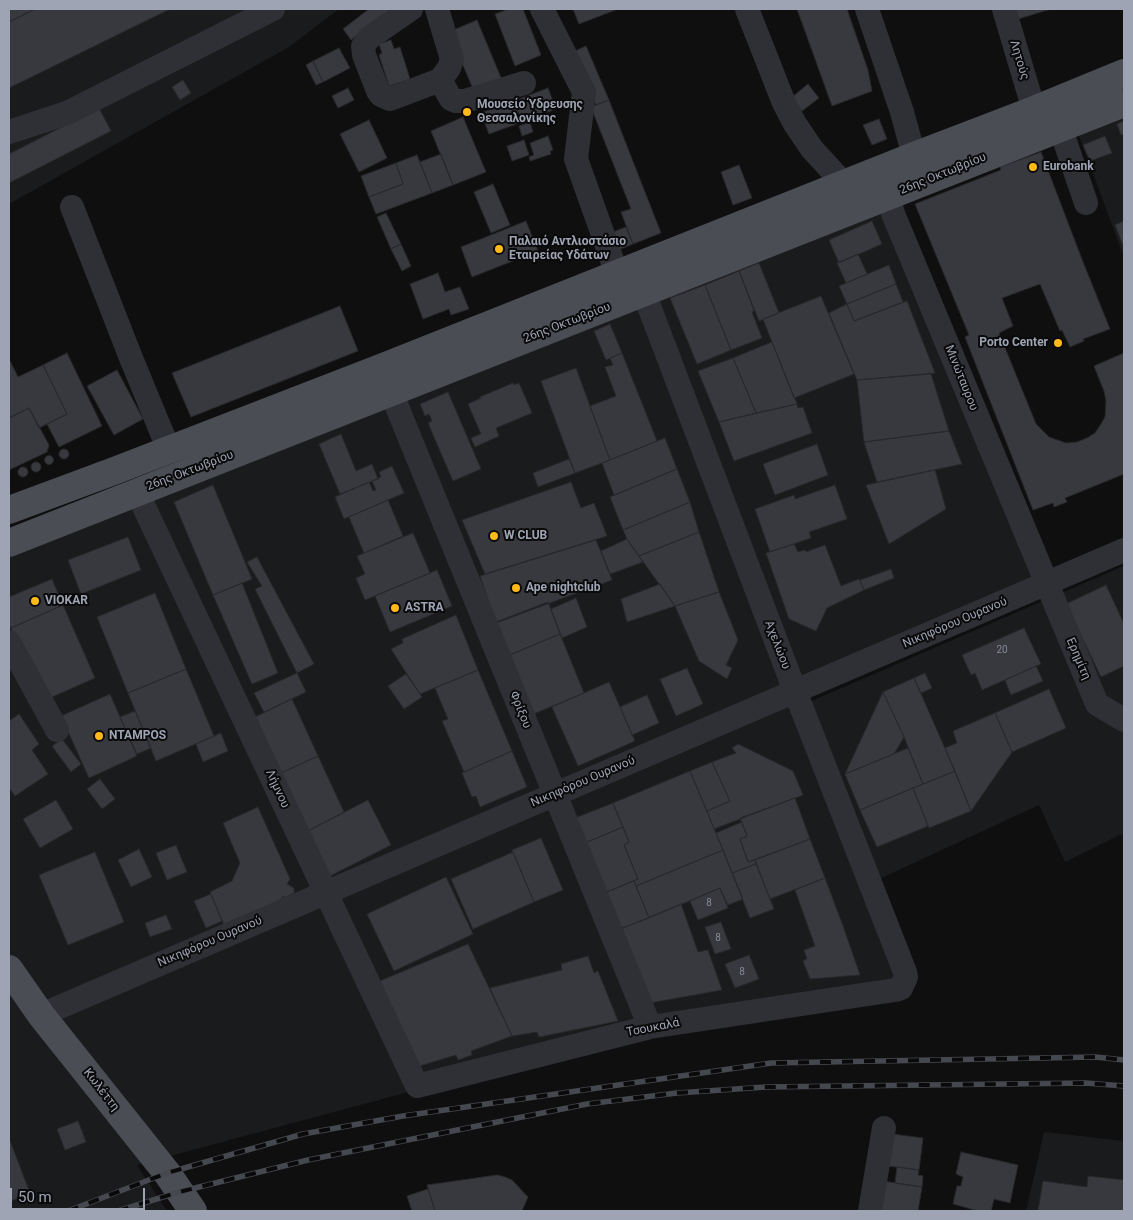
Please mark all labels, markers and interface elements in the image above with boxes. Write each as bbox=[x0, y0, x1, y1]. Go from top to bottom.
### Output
street label: Λητούς bbox=[1006, 38, 1032, 82]
place label: Μουσείο Ύδρευσης Θεσσαλονίκης bbox=[477, 98, 583, 126]
marker: Μουσείο Ύδρευσης Θεσσαλονίκης bbox=[461, 106, 473, 118]
street label: 26ης Οκτωβρίου bbox=[898, 150, 988, 198]
place label: Eurobank bbox=[1043, 160, 1094, 174]
marker: Eurobank bbox=[1027, 161, 1039, 173]
place label: Παλαιό Αντλιοστάσιο Εταιρείας Υδάτων bbox=[509, 235, 626, 263]
marker: Παλαιό Αντλιοστάσιο Εταιρείας Υδάτων bbox=[493, 243, 505, 255]
street label: 26ης Οκτωβρίου bbox=[521, 300, 613, 346]
place label: Porto Center bbox=[979, 336, 1048, 350]
marker: Porto Center bbox=[1052, 337, 1064, 349]
street label: Μινώταυρου bbox=[941, 343, 981, 413]
street label: 26ης Οκτωβρίου bbox=[144, 448, 236, 494]
place label: W CLUB bbox=[504, 529, 547, 543]
marker: W CLUB bbox=[488, 530, 500, 542]
place label: Ape nightclub bbox=[526, 581, 601, 595]
marker: Ape nightclub bbox=[510, 582, 522, 594]
place label: VIOKAR bbox=[45, 594, 88, 608]
marker: VIOKAR bbox=[29, 595, 41, 607]
street label: Νικηφόρου Ουρανού bbox=[901, 595, 1009, 651]
place label: ASTRA bbox=[405, 601, 444, 615]
marker: ASTRA bbox=[389, 602, 401, 614]
street label: Αχελώου bbox=[761, 619, 793, 671]
street label: Ερημίτη bbox=[1063, 636, 1093, 682]
house number: 20 bbox=[996, 644, 1008, 656]
street label: Φρίξου bbox=[506, 689, 534, 731]
place label: NTAMPOS bbox=[109, 729, 166, 743]
marker: NTAMPOS bbox=[93, 730, 105, 742]
street label: Νικηφόρου Ουρανού bbox=[529, 754, 637, 810]
street label: Λήμνου bbox=[262, 768, 292, 810]
house number: 8 bbox=[706, 897, 712, 909]
street label: Νικηφόρου Ουρανού bbox=[156, 914, 264, 970]
house number: 8 bbox=[715, 932, 721, 944]
house number: 8 bbox=[739, 966, 745, 978]
street label: Τσουκαλά bbox=[625, 1016, 681, 1040]
street label: Κωλέττη bbox=[80, 1066, 122, 1114]
scale bar bbox=[12, 1178, 148, 1210]
text: 50 m bbox=[18, 1188, 52, 1206]

